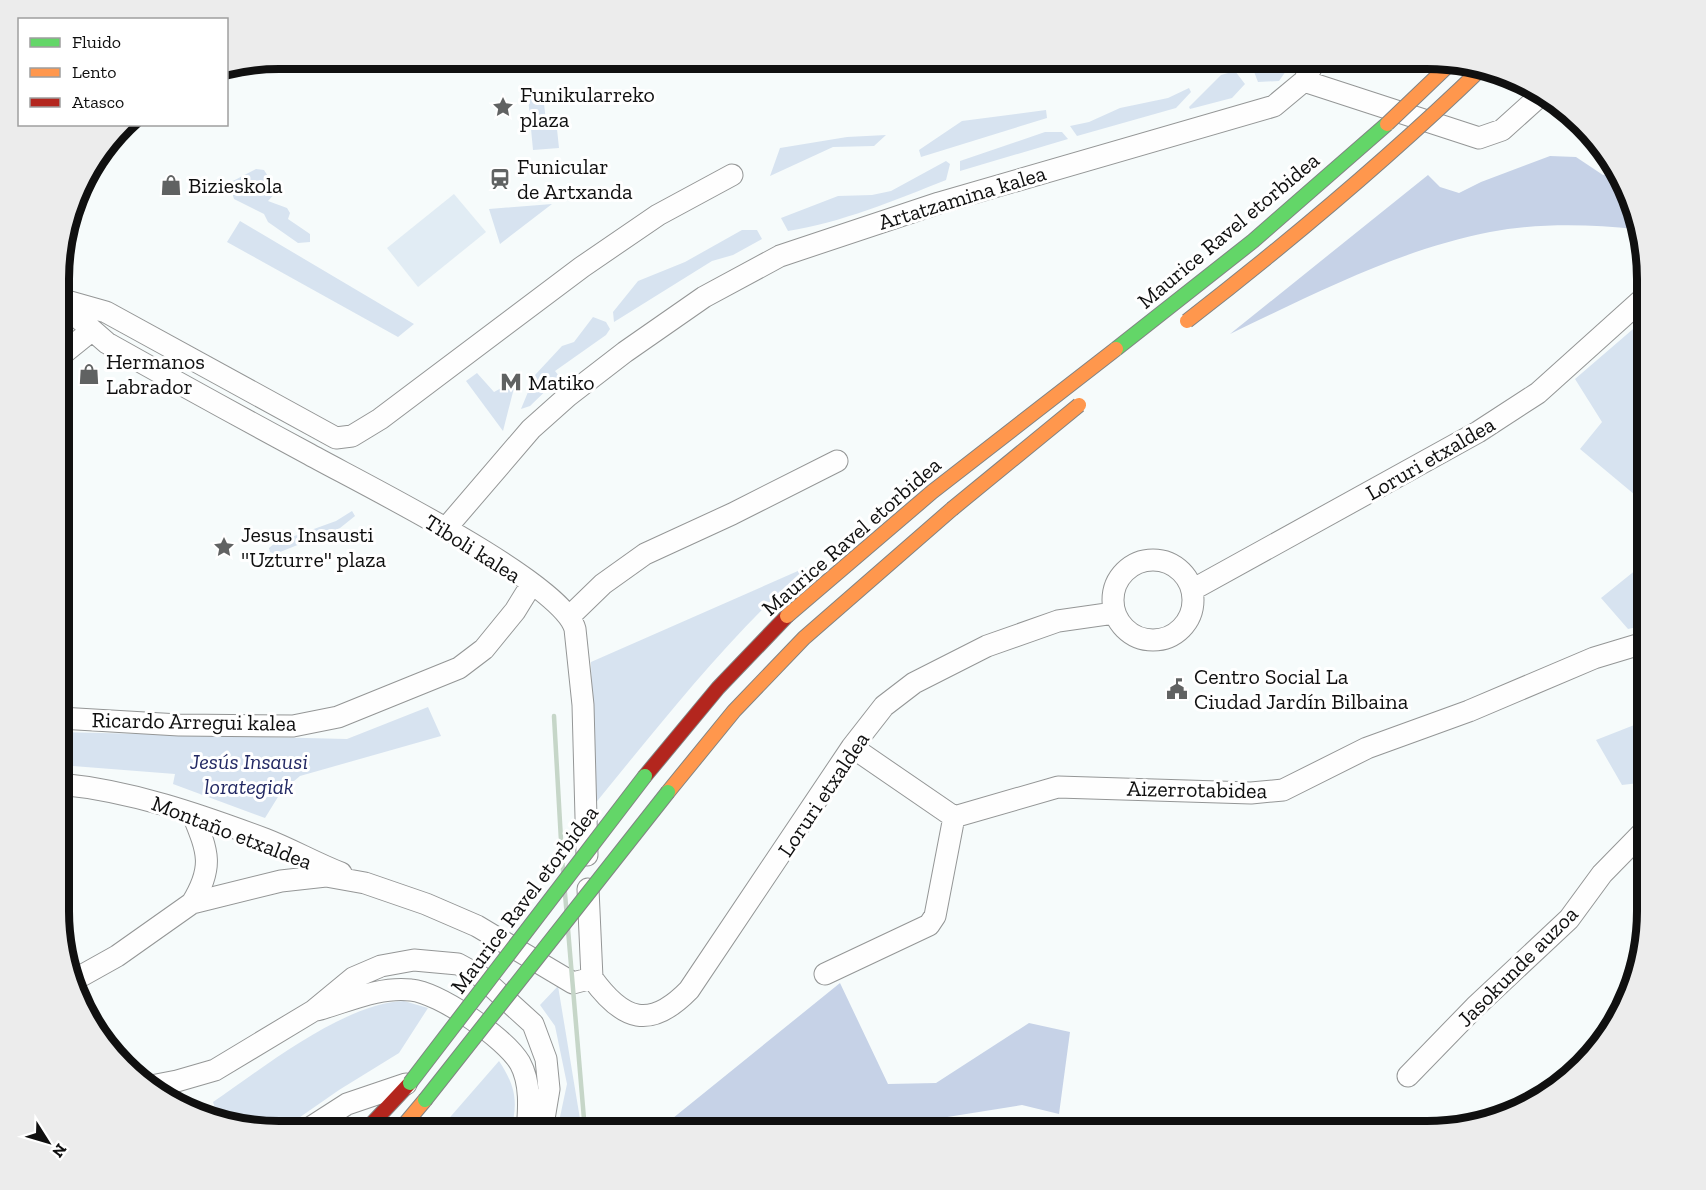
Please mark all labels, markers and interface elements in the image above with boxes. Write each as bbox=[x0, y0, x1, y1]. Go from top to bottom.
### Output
legend bbox=[18, 18, 228, 126]
text: Fluido bbox=[72, 31, 121, 53]
text: Lento bbox=[72, 61, 117, 83]
place label: Funikularreko plaza bbox=[520, 81, 655, 133]
text: Atasco bbox=[72, 91, 124, 113]
place icon: Funikularreko plaza bbox=[491, 95, 515, 119]
street label: Maurice Ravel etorbidea bbox=[1132, 146, 1325, 314]
place label: Funicular de Artxanda bbox=[517, 153, 633, 205]
street label: Artatzamina kalea bbox=[875, 159, 1049, 236]
station icon: Funicular de Artxanda bbox=[488, 167, 512, 191]
place label: Bizieskola bbox=[188, 172, 283, 199]
shop icon: Bizieskola bbox=[159, 173, 183, 197]
place label: Hermanos Labrador bbox=[106, 348, 205, 400]
shop icon: Hermanos Labrador bbox=[77, 362, 101, 386]
place label: Matiko bbox=[528, 369, 594, 396]
metro station icon: Matiko bbox=[499, 370, 523, 394]
street label: Loruri etxaldea bbox=[1361, 410, 1500, 506]
street label: Maurice Ravel etorbidea bbox=[756, 451, 947, 622]
street label: Tiboli kalea bbox=[419, 508, 526, 589]
place label: Jesus Insausti "Uzturre" plaza bbox=[241, 521, 387, 573]
place icon: Jesus Insausti "Uzturre" plaza bbox=[212, 535, 236, 559]
place label: Centro Social La Ciudad Jardín Bilbaina bbox=[1194, 663, 1409, 715]
public building icon: Centro Social La Ciudad Jardín Bilbaina bbox=[1165, 677, 1189, 701]
street label: Ricardo Arregui kalea bbox=[91, 706, 297, 737]
street label: Loruri etxaldea bbox=[772, 726, 875, 862]
park label: Jesús Insausi lorategiak bbox=[189, 748, 308, 800]
street label: Aizerrotabidea bbox=[1127, 775, 1268, 804]
street label: Montaño etxaldea bbox=[148, 789, 316, 876]
street label: Maurice Ravel etorbidea bbox=[445, 800, 604, 999]
street label: Jasokunde auzoa bbox=[1451, 900, 1584, 1032]
north arrow bbox=[18, 1112, 78, 1172]
text: N bbox=[48, 1140, 71, 1161]

